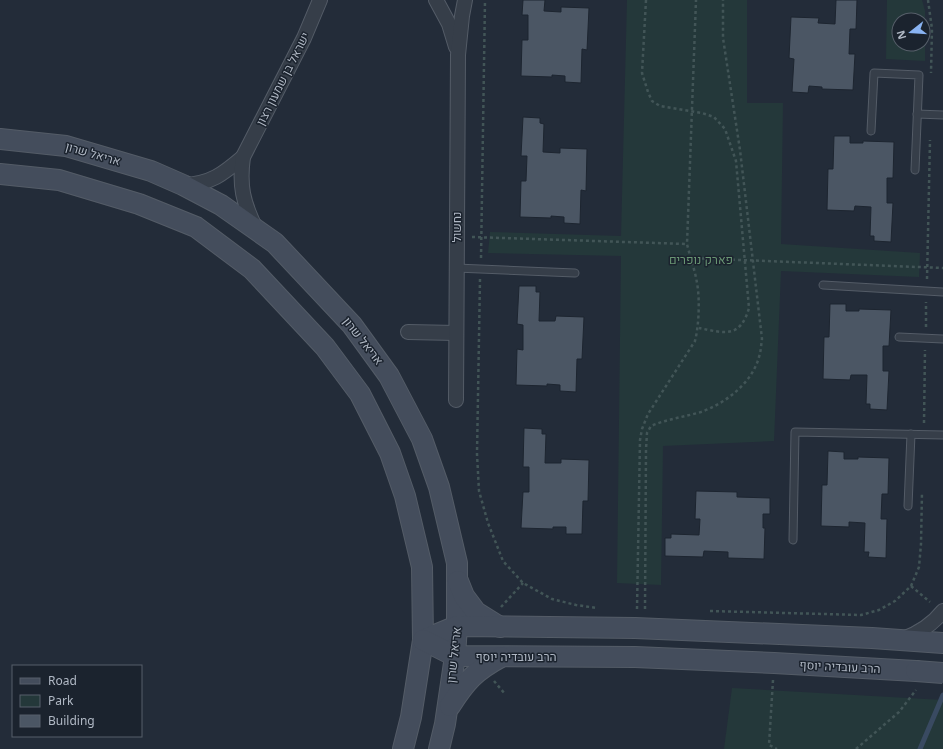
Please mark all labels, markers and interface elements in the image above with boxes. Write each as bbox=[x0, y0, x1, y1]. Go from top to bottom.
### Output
north arrow bbox=[891, 12, 931, 52]
street label: ישראל בן שמעון רצון bbox=[252, 29, 313, 128]
text: N bbox=[892, 29, 909, 42]
street label: אריאל שרון bbox=[64, 138, 123, 170]
street label: נחשול bbox=[448, 212, 465, 242]
park label: פארק נופרים bbox=[669, 251, 733, 268]
street label: אריאל שרון bbox=[339, 313, 388, 368]
street label: אריאל שרון bbox=[442, 626, 465, 684]
street label: הרב עובדיה יוסף bbox=[475, 648, 557, 665]
street label: הרב עובדיה יוסף bbox=[799, 656, 881, 677]
legend bbox=[12, 665, 142, 737]
text: Road bbox=[48, 672, 77, 689]
text: Park bbox=[48, 692, 74, 709]
text: Building bbox=[48, 712, 95, 729]

